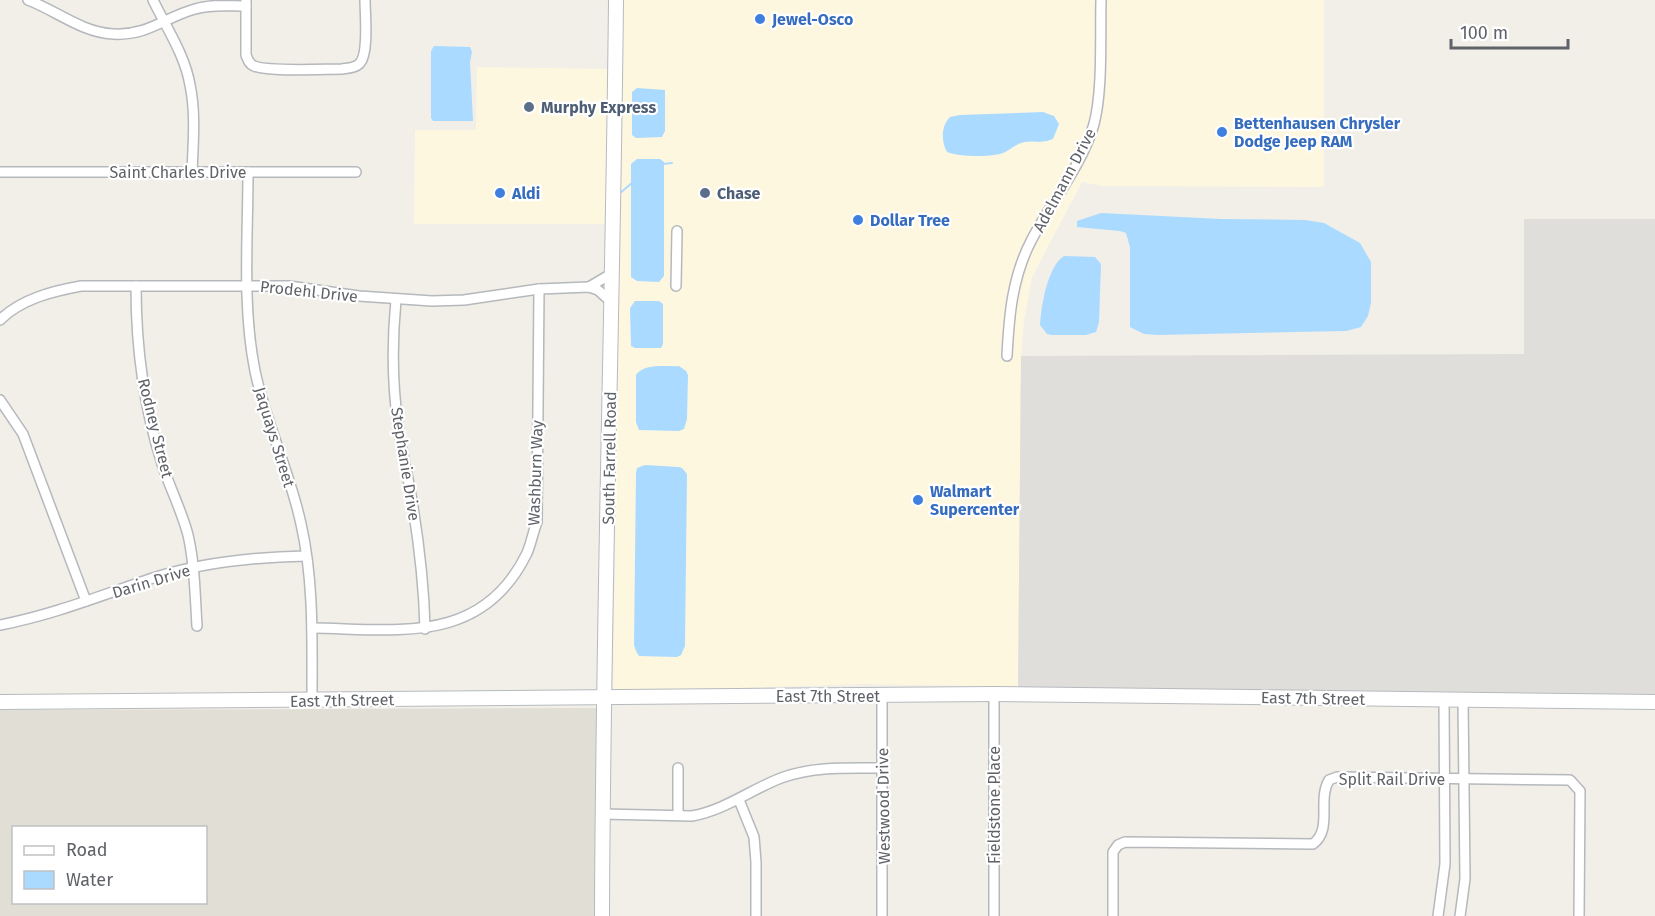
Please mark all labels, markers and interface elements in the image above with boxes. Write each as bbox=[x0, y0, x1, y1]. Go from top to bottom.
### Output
place label: Jewel-Osco bbox=[771, 10, 853, 29]
marker: Jewel-Osco bbox=[753, 12, 767, 26]
scale bar bbox=[1451, 12, 1568, 50]
text: 100 m bbox=[1460, 22, 1508, 44]
place label: Murphy Express bbox=[541, 98, 656, 117]
marker: Murphy Express bbox=[522, 100, 536, 114]
place label: Bettenhausen Chrysler Dodge Jeep RAM bbox=[1234, 114, 1401, 151]
street label: Adelmann Drive bbox=[1029, 125, 1100, 235]
marker: Bettenhausen Chrysler Dodge Jeep RAM bbox=[1215, 125, 1229, 139]
street label: Saint Charles Drive bbox=[110, 163, 246, 182]
place label: Aldi bbox=[511, 184, 540, 203]
place label: Chase bbox=[717, 184, 761, 203]
marker: Aldi bbox=[493, 186, 507, 200]
marker: Chase bbox=[698, 186, 712, 200]
place label: Dollar Tree bbox=[870, 211, 950, 230]
marker: Dollar Tree bbox=[851, 213, 865, 227]
street label: Prodehl Drive bbox=[259, 277, 359, 306]
street label: Rodney Street bbox=[134, 376, 177, 480]
street label: Jaquays Street bbox=[250, 385, 299, 490]
street label: South Farrell Road bbox=[599, 391, 620, 525]
street label: Stephanie Drive bbox=[387, 406, 424, 522]
street label: Washburn Way bbox=[524, 420, 547, 526]
place label: Walmart Supercenter bbox=[930, 482, 1020, 519]
marker: Walmart Supercenter bbox=[911, 493, 925, 507]
street label: Darin Drive bbox=[110, 561, 193, 602]
street label: East 7th Street bbox=[776, 687, 880, 706]
street label: East 7th Street bbox=[1261, 688, 1366, 709]
street label: East 7th Street bbox=[290, 690, 395, 711]
street label: Fieldstone Place bbox=[985, 746, 1004, 864]
street label: Westwood Drive bbox=[873, 748, 894, 864]
street label: Split Rail Drive bbox=[1339, 770, 1445, 789]
legend bbox=[12, 826, 207, 904]
text: Road bbox=[66, 839, 108, 861]
text: Water bbox=[66, 869, 113, 891]

